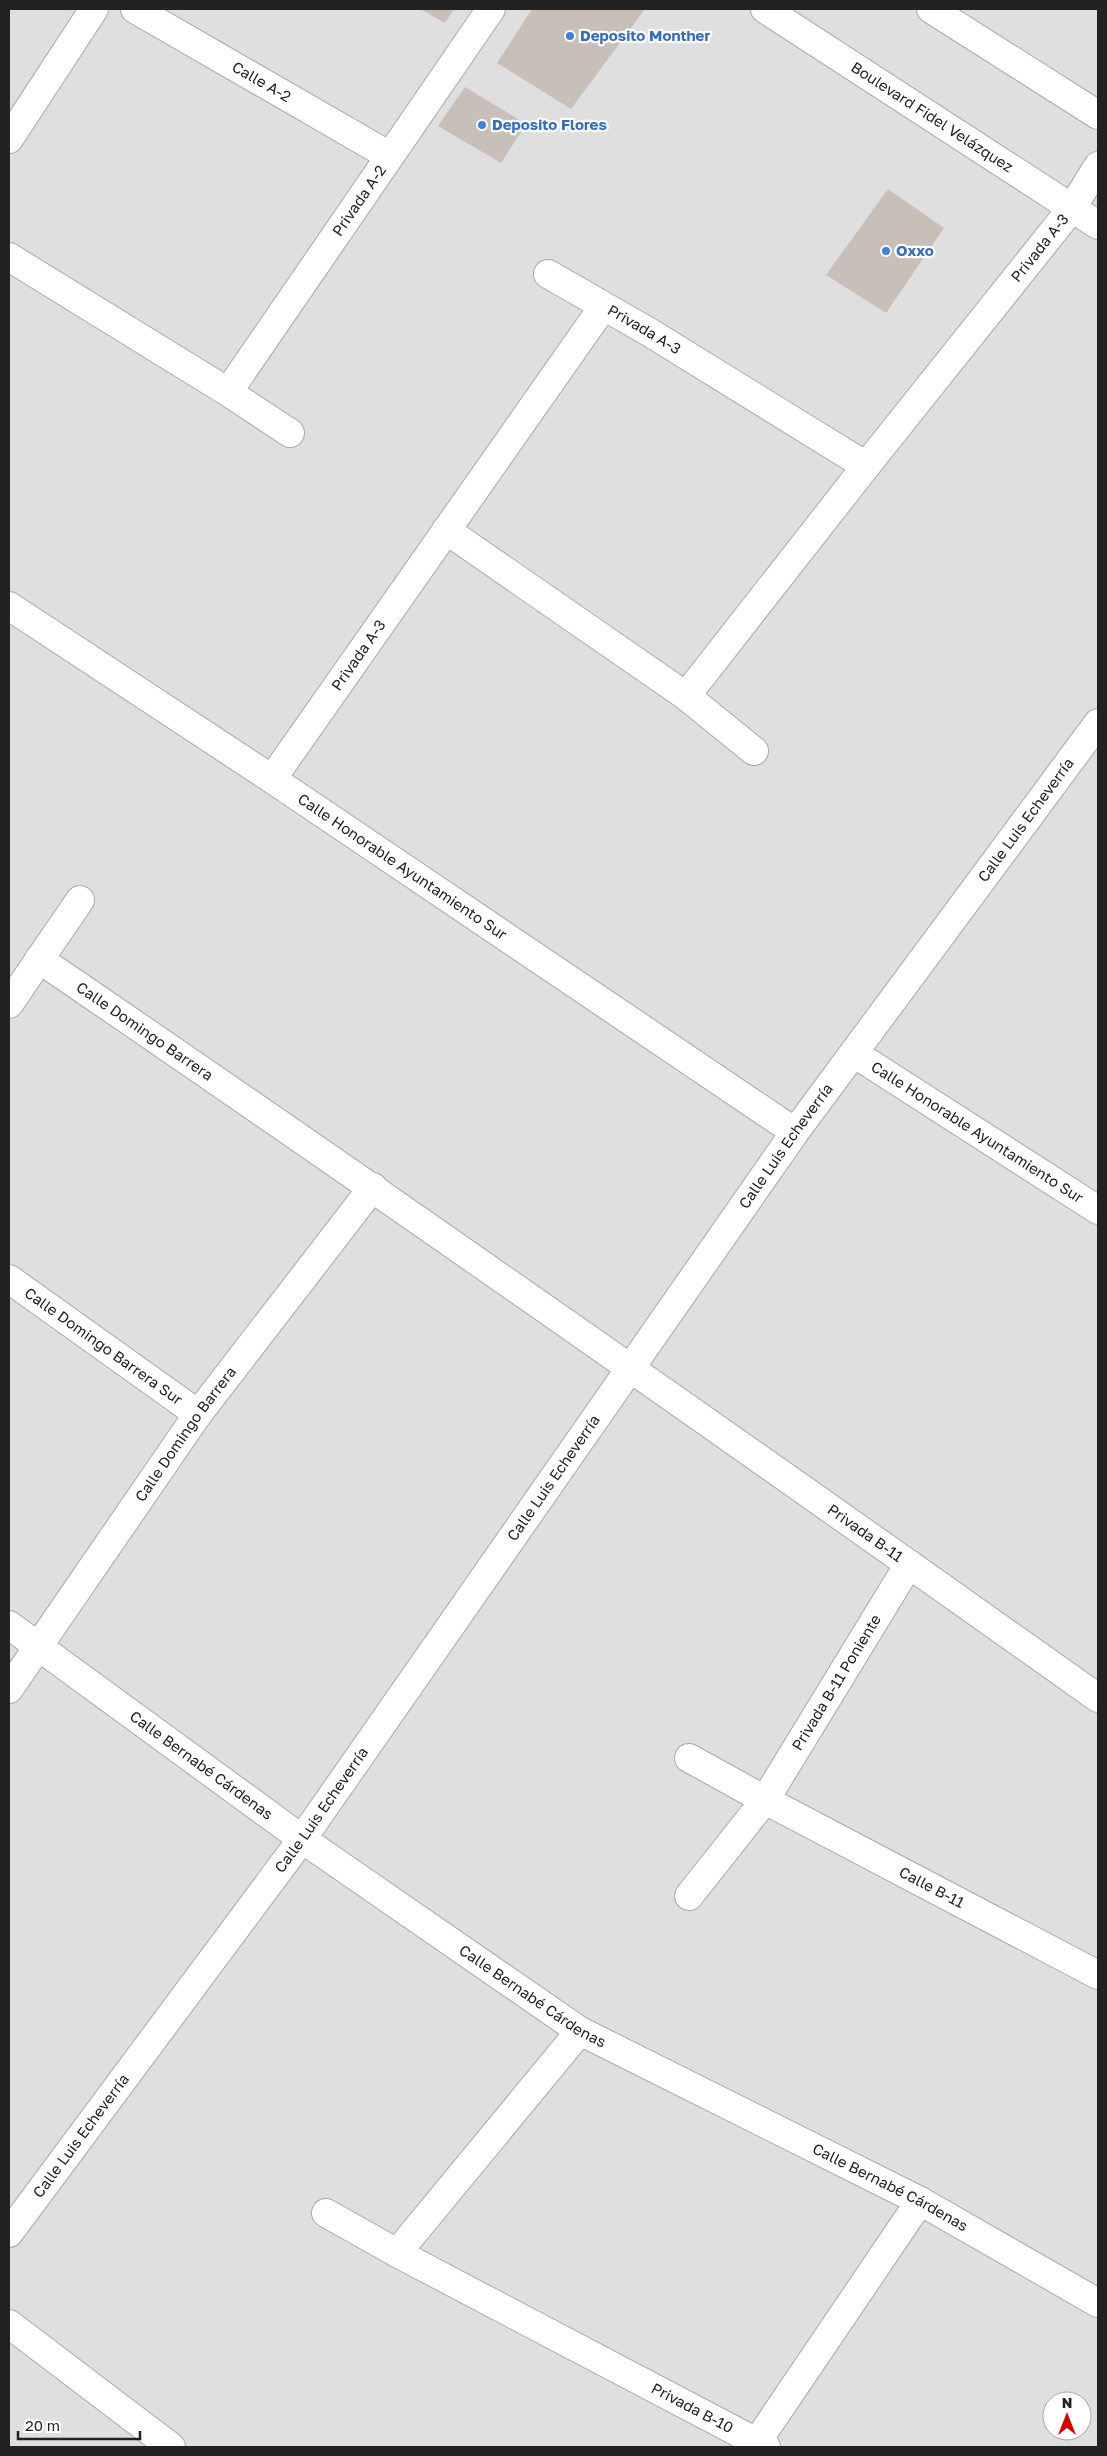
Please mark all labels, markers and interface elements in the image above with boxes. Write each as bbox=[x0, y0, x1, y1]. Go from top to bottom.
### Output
place label: Deposito Monther bbox=[580, 26, 710, 44]
marker: Deposito Monther bbox=[564, 30, 576, 42]
street label: Calle A-2 bbox=[229, 57, 295, 105]
street label: Boulevard Fidel Velázquez bbox=[848, 57, 1017, 176]
place label: Deposito Flores bbox=[492, 115, 607, 133]
marker: Deposito Flores bbox=[476, 119, 488, 131]
street label: Privada A-2 bbox=[328, 161, 389, 239]
street label: Privada A-3 bbox=[1007, 210, 1072, 285]
place label: Oxxo bbox=[896, 241, 934, 259]
marker: Oxxo bbox=[880, 245, 892, 257]
street label: Privada A-3 bbox=[605, 300, 685, 358]
street label: Privada A-3 bbox=[327, 616, 389, 694]
street label: Calle Luis Echeverría bbox=[973, 754, 1077, 885]
street label: Calle Honorable Ayuntamiento Sur bbox=[295, 789, 511, 943]
street label: Calle Domingo Barrera bbox=[73, 977, 217, 1084]
street label: Calle Honorable Ayuntamiento Sur bbox=[868, 1057, 1087, 1206]
street label: Calle Luis Echeverría bbox=[734, 1080, 836, 1212]
street label: Calle Domingo Barrera Sur bbox=[21, 1283, 187, 1408]
street label: Calle Domingo Barrera bbox=[131, 1363, 239, 1505]
street label: Calle Luis Echeverría bbox=[503, 1411, 603, 1544]
street label: Privada B-11 bbox=[824, 1500, 907, 1565]
street label: Privada B-11 Poniente bbox=[787, 1610, 884, 1753]
street label: Calle Bernabé Cárdenas bbox=[127, 1706, 277, 1823]
street label: Calle Luis Echeverría bbox=[270, 1743, 371, 1876]
street label: Calle B-11 bbox=[896, 1862, 968, 1911]
street label: Calle Bernabé Cárdenas bbox=[456, 1940, 609, 2051]
street label: Calle Luis Echeverría bbox=[29, 2070, 132, 2201]
street label: Calle Bernabé Cárdenas bbox=[810, 2139, 971, 2235]
street label: Privada B-10 bbox=[649, 2378, 737, 2436]
north arrow bbox=[1042, 2391, 1092, 2441]
text: N bbox=[1062, 2394, 1072, 2411]
scale bar bbox=[18, 2408, 140, 2440]
text: 20 m bbox=[25, 2416, 60, 2434]

